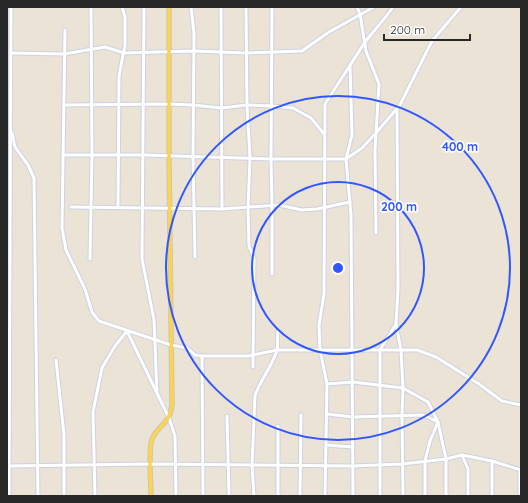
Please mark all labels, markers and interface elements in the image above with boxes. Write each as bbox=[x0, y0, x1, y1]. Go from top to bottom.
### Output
scale bar bbox=[384, 16, 470, 42]
text: 200 m bbox=[390, 22, 425, 37]
text: 400 m bbox=[442, 139, 478, 154]
text: 200 m bbox=[381, 199, 417, 214]
centre of rings bbox=[331, 261, 345, 275]

